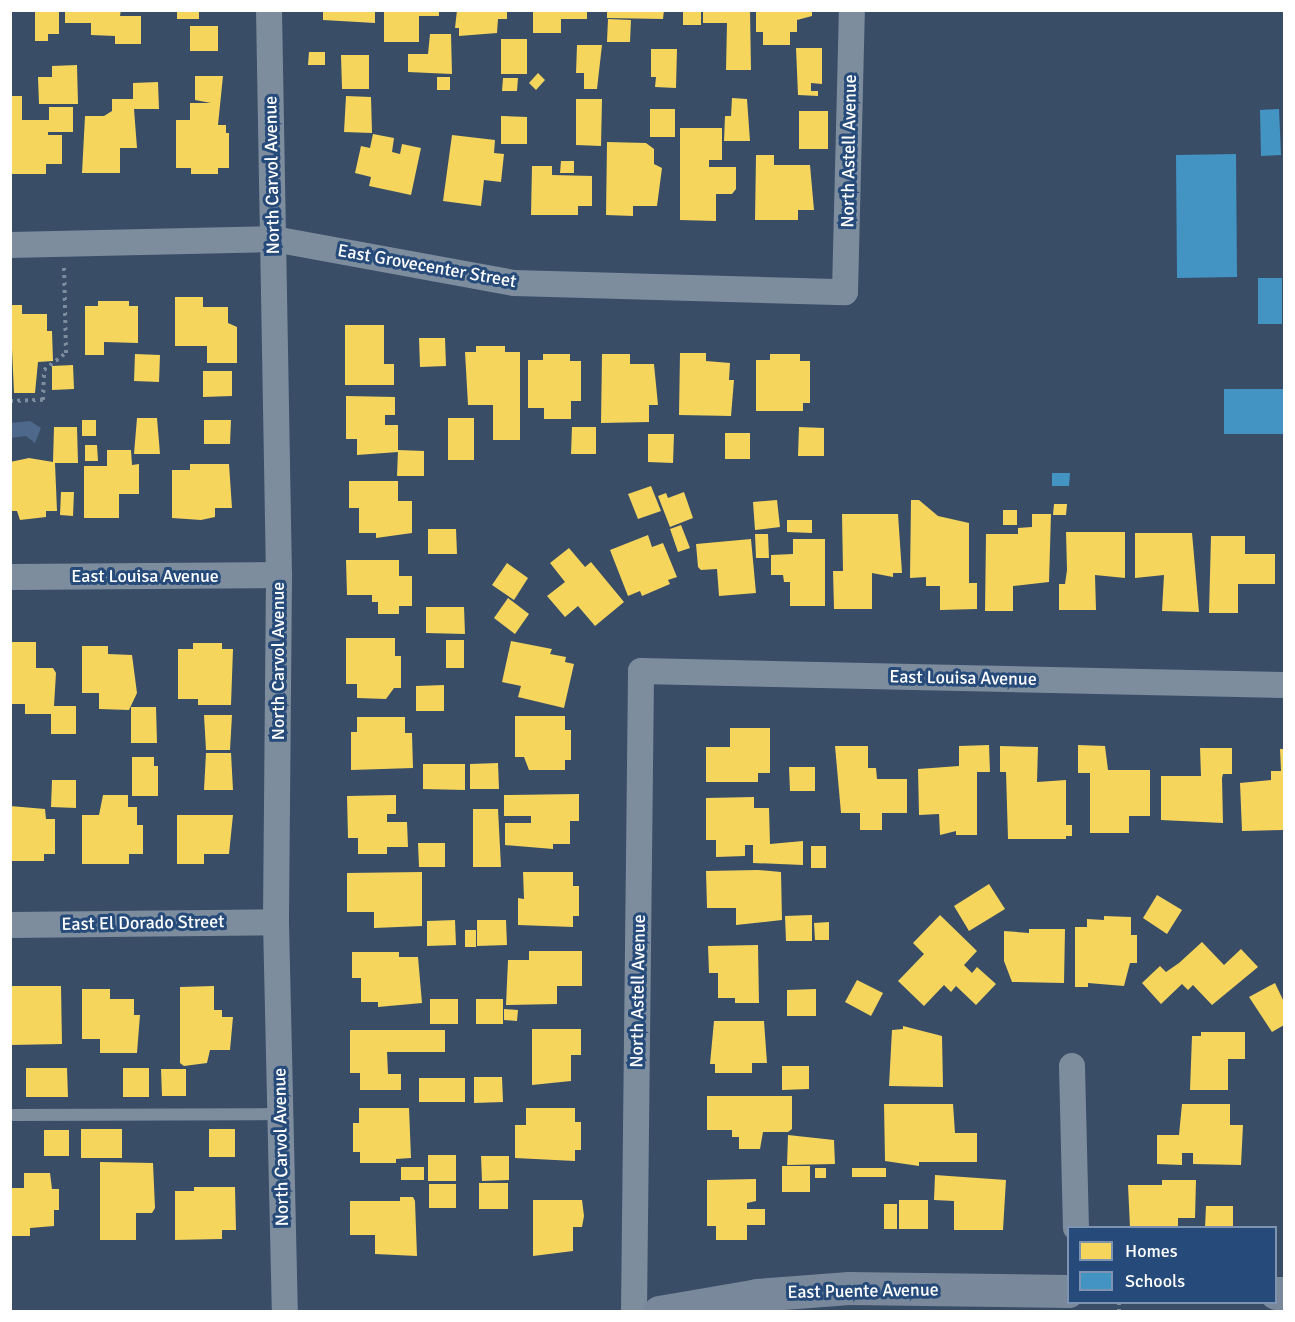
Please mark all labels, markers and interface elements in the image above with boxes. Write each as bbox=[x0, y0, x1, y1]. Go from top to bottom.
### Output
street label: North Astell Avenue bbox=[837, 74, 861, 228]
street label: North Carvol Avenue bbox=[260, 96, 284, 254]
street label: East Grovecenter Street bbox=[336, 240, 518, 292]
street label: East Louisa Avenue bbox=[71, 565, 219, 587]
street label: North Carvol Avenue bbox=[267, 582, 289, 740]
street label: East Louisa Avenue bbox=[889, 666, 1037, 690]
street label: East El Dorado Street bbox=[61, 911, 225, 935]
street label: North Astell Avenue bbox=[626, 914, 650, 1068]
street label: North Carvol Avenue bbox=[269, 1068, 293, 1226]
legend bbox=[1067, 1226, 1277, 1304]
text: Homes bbox=[1125, 1240, 1178, 1262]
text: Schools bbox=[1125, 1270, 1185, 1292]
street label: East Puente Avenue bbox=[787, 1279, 939, 1303]

